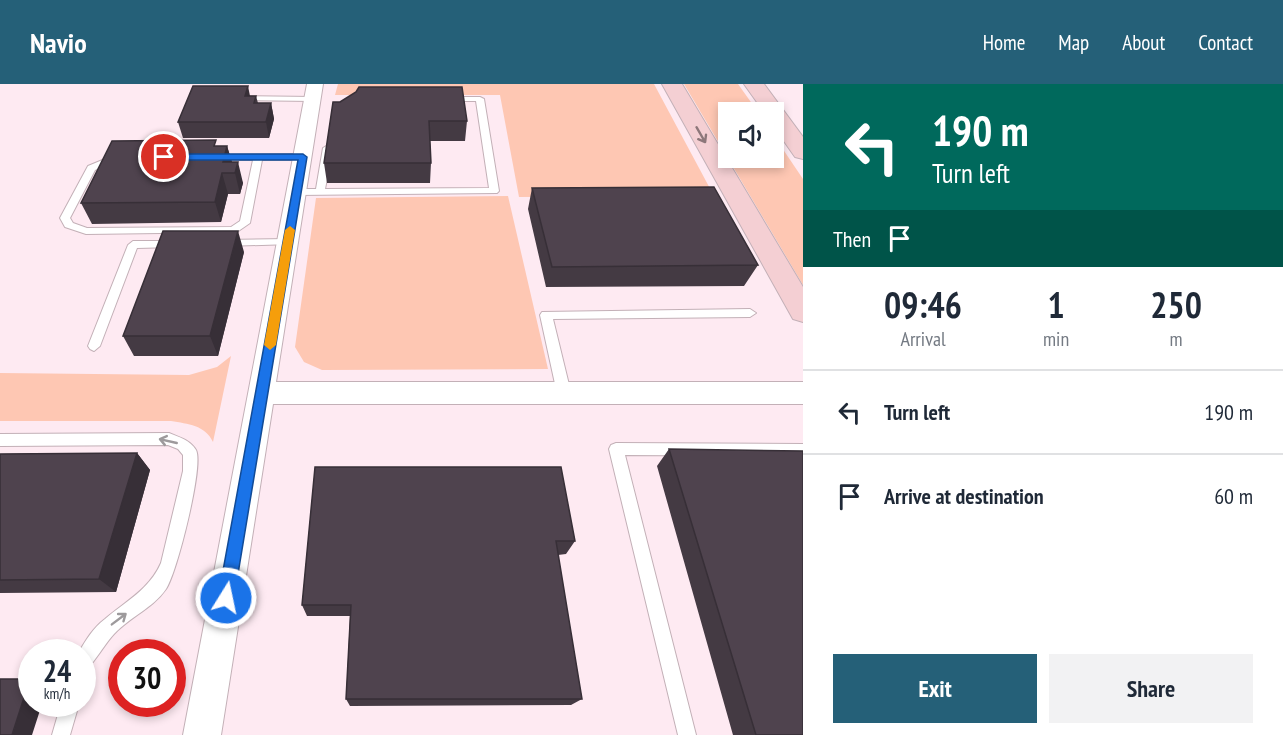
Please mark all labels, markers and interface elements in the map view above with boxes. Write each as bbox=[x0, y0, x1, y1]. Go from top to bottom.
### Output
text: Navio bbox=[30, 24, 87, 61]
text: Home bbox=[983, 29, 1025, 56]
text: Map bbox=[1058, 29, 1089, 56]
text: About bbox=[1122, 29, 1165, 56]
text: Contact bbox=[1198, 29, 1253, 56]
map controls bbox=[718, 102, 784, 168]
button: sound bbox=[718, 102, 784, 168]
text: 190 m bbox=[932, 103, 1029, 158]
icon: left bbox=[833, 108, 911, 186]
one-way arrow bbox=[695, 126, 707, 143]
pin bbox=[138, 131, 189, 182]
icon: arrive bbox=[147, 140, 180, 173]
text: Turn left bbox=[932, 156, 1010, 190]
icon: arrive bbox=[883, 222, 916, 255]
text: Then bbox=[833, 225, 871, 253]
text: 09:46 bbox=[884, 281, 962, 328]
text: 1 bbox=[1047, 281, 1065, 328]
text: 250 bbox=[1150, 281, 1202, 328]
text: Arrival bbox=[900, 326, 946, 352]
text: min bbox=[1043, 326, 1069, 352]
text: m bbox=[1170, 326, 1183, 352]
icon: left bbox=[833, 396, 866, 429]
text: Turn left bbox=[884, 398, 950, 426]
text: 190 m bbox=[1204, 398, 1253, 426]
one-way arrow bbox=[159, 435, 179, 446]
icon: arrive bbox=[833, 480, 866, 513]
text: Arrive at destination bbox=[884, 482, 1044, 510]
text: 60 m bbox=[1214, 482, 1253, 510]
position arrow bbox=[194, 566, 258, 630]
one-way arrow bbox=[110, 613, 126, 626]
speed limit sign: 30 bbox=[108, 639, 186, 717]
text: 24 bbox=[43, 651, 71, 690]
button: Exit bbox=[833, 654, 1037, 723]
button: Share bbox=[1049, 654, 1253, 723]
text: km/h bbox=[44, 684, 70, 703]

